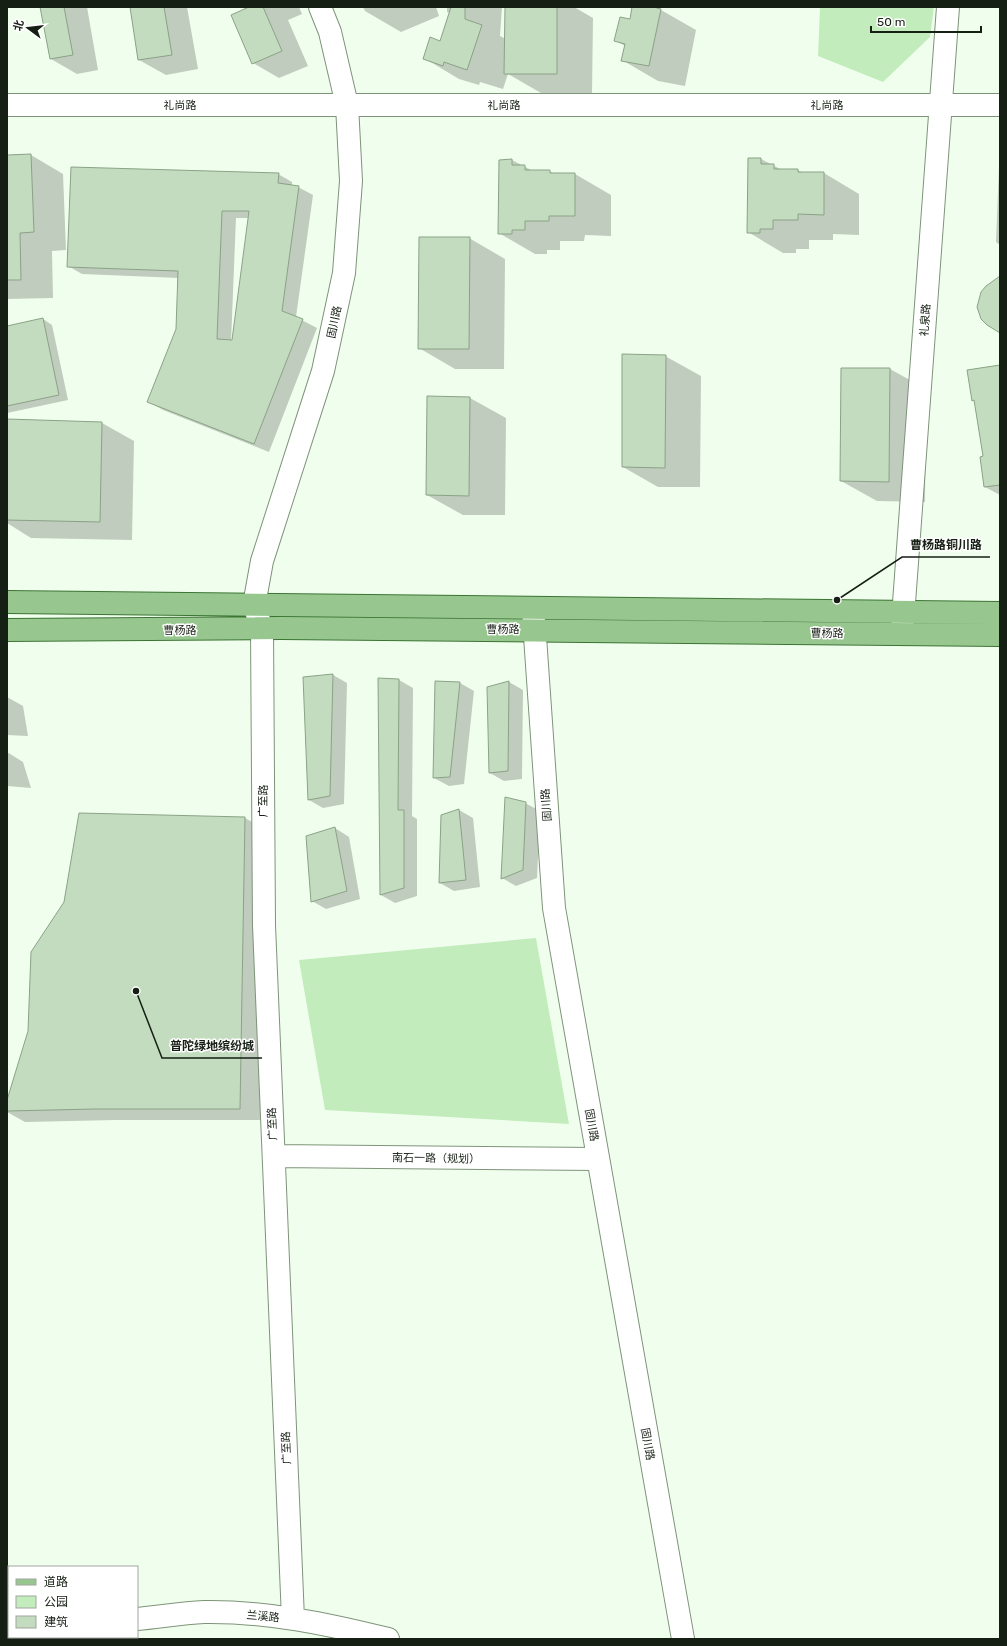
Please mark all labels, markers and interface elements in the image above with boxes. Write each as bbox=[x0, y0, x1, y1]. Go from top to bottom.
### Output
north arrow bbox=[8, 8, 48, 48]
scale bar bbox=[871, 8, 981, 34]
text: 50 m bbox=[877, 15, 905, 29]
text: 北 bbox=[11, 19, 27, 33]
street label: 礼尚路 bbox=[164, 99, 197, 112]
street label: 礼尚路 bbox=[488, 99, 521, 112]
street label: 礼尚路 bbox=[811, 99, 844, 112]
street label: 礼泉路 bbox=[918, 303, 933, 337]
street label: 固川路 bbox=[325, 305, 344, 340]
callout: 曹杨路铜川路 bbox=[902, 533, 990, 557]
text: 曹杨路铜川路 bbox=[910, 538, 982, 552]
street label: 曹杨路 bbox=[487, 623, 520, 636]
street label: 曹杨路 bbox=[164, 624, 197, 637]
street label: 曹杨路 bbox=[810, 627, 844, 640]
street label: 广至路 bbox=[257, 785, 270, 818]
street label: 固川路 bbox=[539, 788, 554, 822]
callout: 普陀绿地缤纷城 bbox=[162, 1034, 262, 1058]
text: 普陀绿地缤纷城 bbox=[170, 1039, 254, 1053]
street label: 广至路 bbox=[265, 1107, 280, 1141]
street label: 固川路 bbox=[582, 1108, 601, 1142]
street label: 南石一路（规划） bbox=[392, 1151, 480, 1166]
street label: 固川路 bbox=[638, 1427, 657, 1461]
street label: 广至路 bbox=[279, 1431, 294, 1465]
legend bbox=[8, 1566, 138, 1638]
text: 道路 bbox=[44, 1575, 68, 1589]
text: 公园 bbox=[44, 1595, 68, 1609]
street label: 兰溪路 bbox=[246, 1609, 280, 1624]
text: 建筑 bbox=[44, 1615, 68, 1629]

